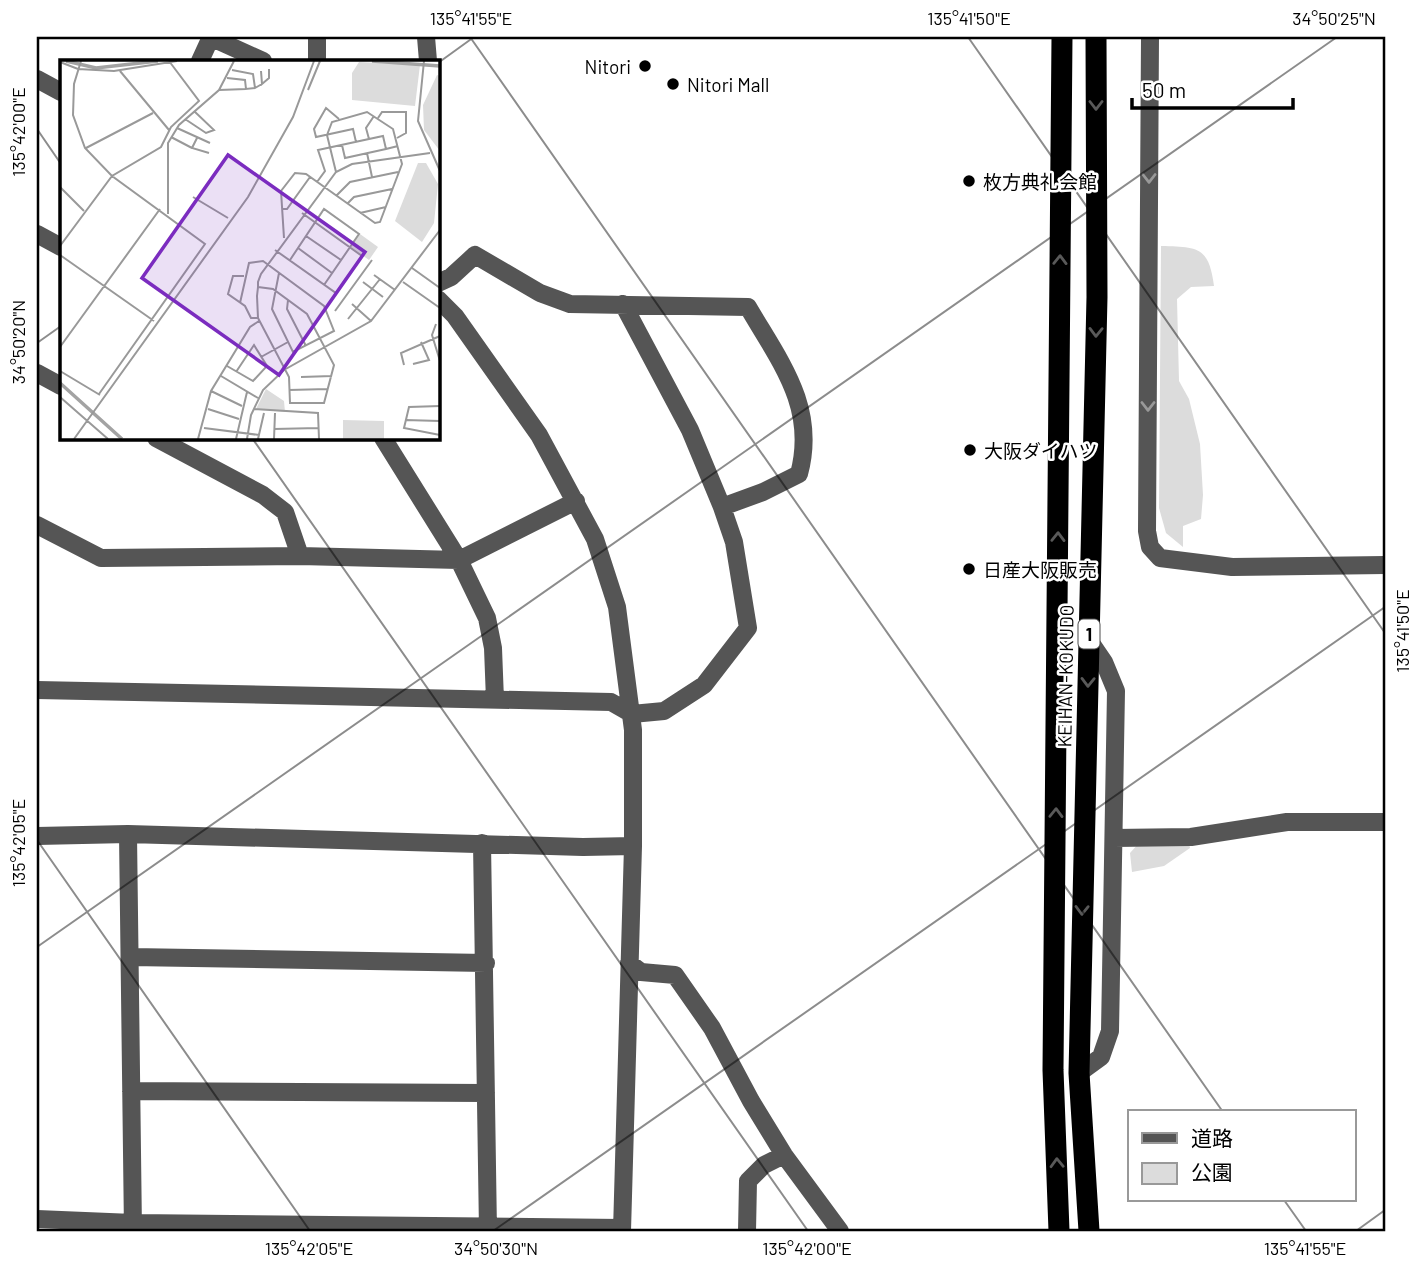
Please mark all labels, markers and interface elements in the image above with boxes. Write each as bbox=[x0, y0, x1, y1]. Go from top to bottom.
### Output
text: 135°41'55"E bbox=[430, 7, 512, 29]
text: 135°41'50"E bbox=[927, 7, 1011, 29]
text: 34°50'25"N bbox=[1292, 7, 1376, 29]
place label: Nitori bbox=[585, 55, 631, 78]
marker: Nitori bbox=[637, 58, 653, 74]
inset map bbox=[60, 60, 439, 439]
scale bar bbox=[1132, 66, 1292, 110]
place label: Nitori Mall bbox=[687, 73, 769, 96]
marker: Nitori Mall bbox=[665, 76, 681, 92]
text: 50 m bbox=[1142, 77, 1186, 102]
text: 135°42'00"E bbox=[7, 87, 29, 177]
one-way arrow bbox=[1089, 100, 1104, 111]
place label: 枚方典礼会館 bbox=[983, 170, 1097, 193]
marker: 枚方典礼会館 bbox=[961, 173, 977, 189]
one-way arrow bbox=[1141, 174, 1157, 184]
one-way arrow bbox=[1053, 254, 1068, 265]
text: 34°50'20"N bbox=[7, 300, 29, 384]
one-way arrow bbox=[1088, 328, 1104, 338]
one-way arrow bbox=[1140, 401, 1156, 412]
place label: 大阪ダイハツ bbox=[984, 439, 1098, 462]
marker: 大阪ダイハツ bbox=[962, 442, 978, 458]
one-way arrow bbox=[1050, 531, 1066, 541]
place label: 日産大阪販売 bbox=[983, 558, 1097, 581]
marker: 日産大阪販売 bbox=[961, 561, 977, 577]
text: 135°41'50"E bbox=[1391, 589, 1413, 673]
street label: KEIHAN-KOKUDO bbox=[1052, 604, 1078, 748]
road number: 1 bbox=[1078, 620, 1100, 648]
one-way arrow bbox=[1080, 678, 1096, 688]
text: 135°42'05"E bbox=[7, 799, 29, 887]
one-way arrow bbox=[1048, 807, 1064, 818]
one-way arrow bbox=[1075, 905, 1090, 916]
legend bbox=[1128, 1110, 1356, 1202]
text: 道路 bbox=[1191, 1125, 1233, 1150]
one-way arrow bbox=[1049, 1157, 1064, 1168]
text: 公園 bbox=[1191, 1159, 1233, 1184]
text: 135°42'05"E bbox=[265, 1237, 353, 1259]
text: 34°50'30"N bbox=[454, 1237, 538, 1259]
text: 135°42'00"E bbox=[762, 1237, 852, 1259]
text: 135°41'55"E bbox=[1264, 1237, 1346, 1259]

